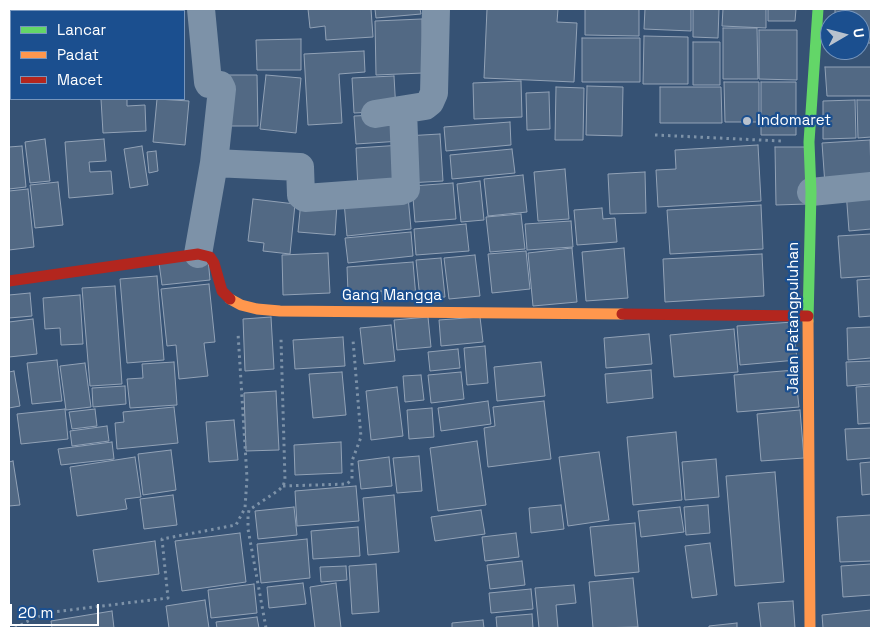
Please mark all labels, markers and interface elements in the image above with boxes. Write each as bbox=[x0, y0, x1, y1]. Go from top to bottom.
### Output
legend bbox=[10, 10, 185, 100]
north arrow bbox=[820, 10, 870, 60]
text: Lancar bbox=[57, 20, 106, 39]
text: U bbox=[849, 27, 868, 39]
text: Padat bbox=[57, 45, 99, 64]
text: Macet bbox=[57, 70, 103, 89]
place label: Indomaret bbox=[757, 112, 831, 130]
marker: Indomaret bbox=[741, 115, 753, 127]
street label: Jalan Patangpuluhan bbox=[785, 242, 803, 394]
street label: Gang Mangga bbox=[342, 287, 442, 305]
scale bar bbox=[12, 594, 101, 626]
text: 20 m bbox=[18, 603, 53, 622]

